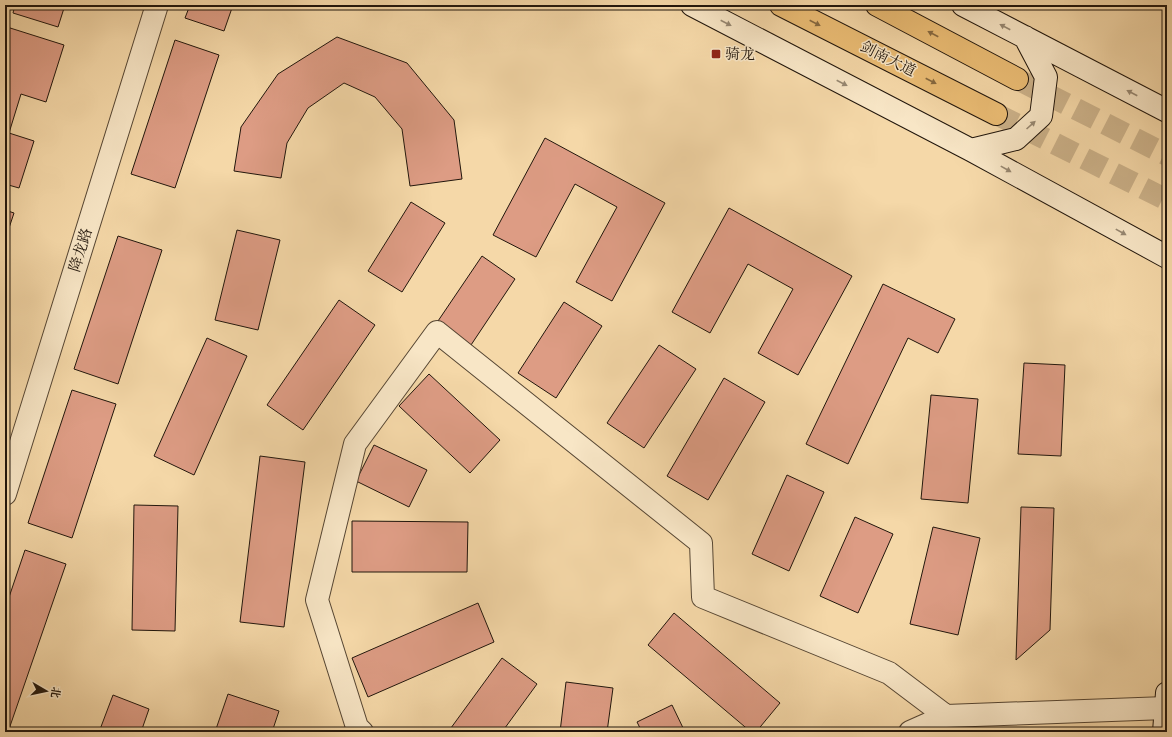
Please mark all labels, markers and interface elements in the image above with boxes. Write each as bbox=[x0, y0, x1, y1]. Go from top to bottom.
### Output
one-way arrow bbox=[810, 19, 821, 26]
one-way arrow bbox=[721, 20, 732, 26]
one-way arrow bbox=[999, 23, 1011, 30]
one-way arrow bbox=[927, 31, 939, 38]
street label: 剑南大道 bbox=[857, 37, 919, 81]
place label: 骑龙 bbox=[725, 45, 755, 64]
marker: 骑龙 bbox=[710, 48, 722, 60]
one-way arrow bbox=[926, 78, 937, 84]
one-way arrow bbox=[836, 80, 848, 86]
one-way arrow bbox=[1127, 90, 1138, 97]
one-way arrow bbox=[1026, 120, 1037, 129]
one-way arrow bbox=[1001, 166, 1012, 173]
street label: 降龙路 bbox=[65, 226, 97, 274]
one-way arrow bbox=[1115, 228, 1126, 235]
north arrow bbox=[26, 671, 66, 711]
text: 北 bbox=[47, 686, 63, 699]

